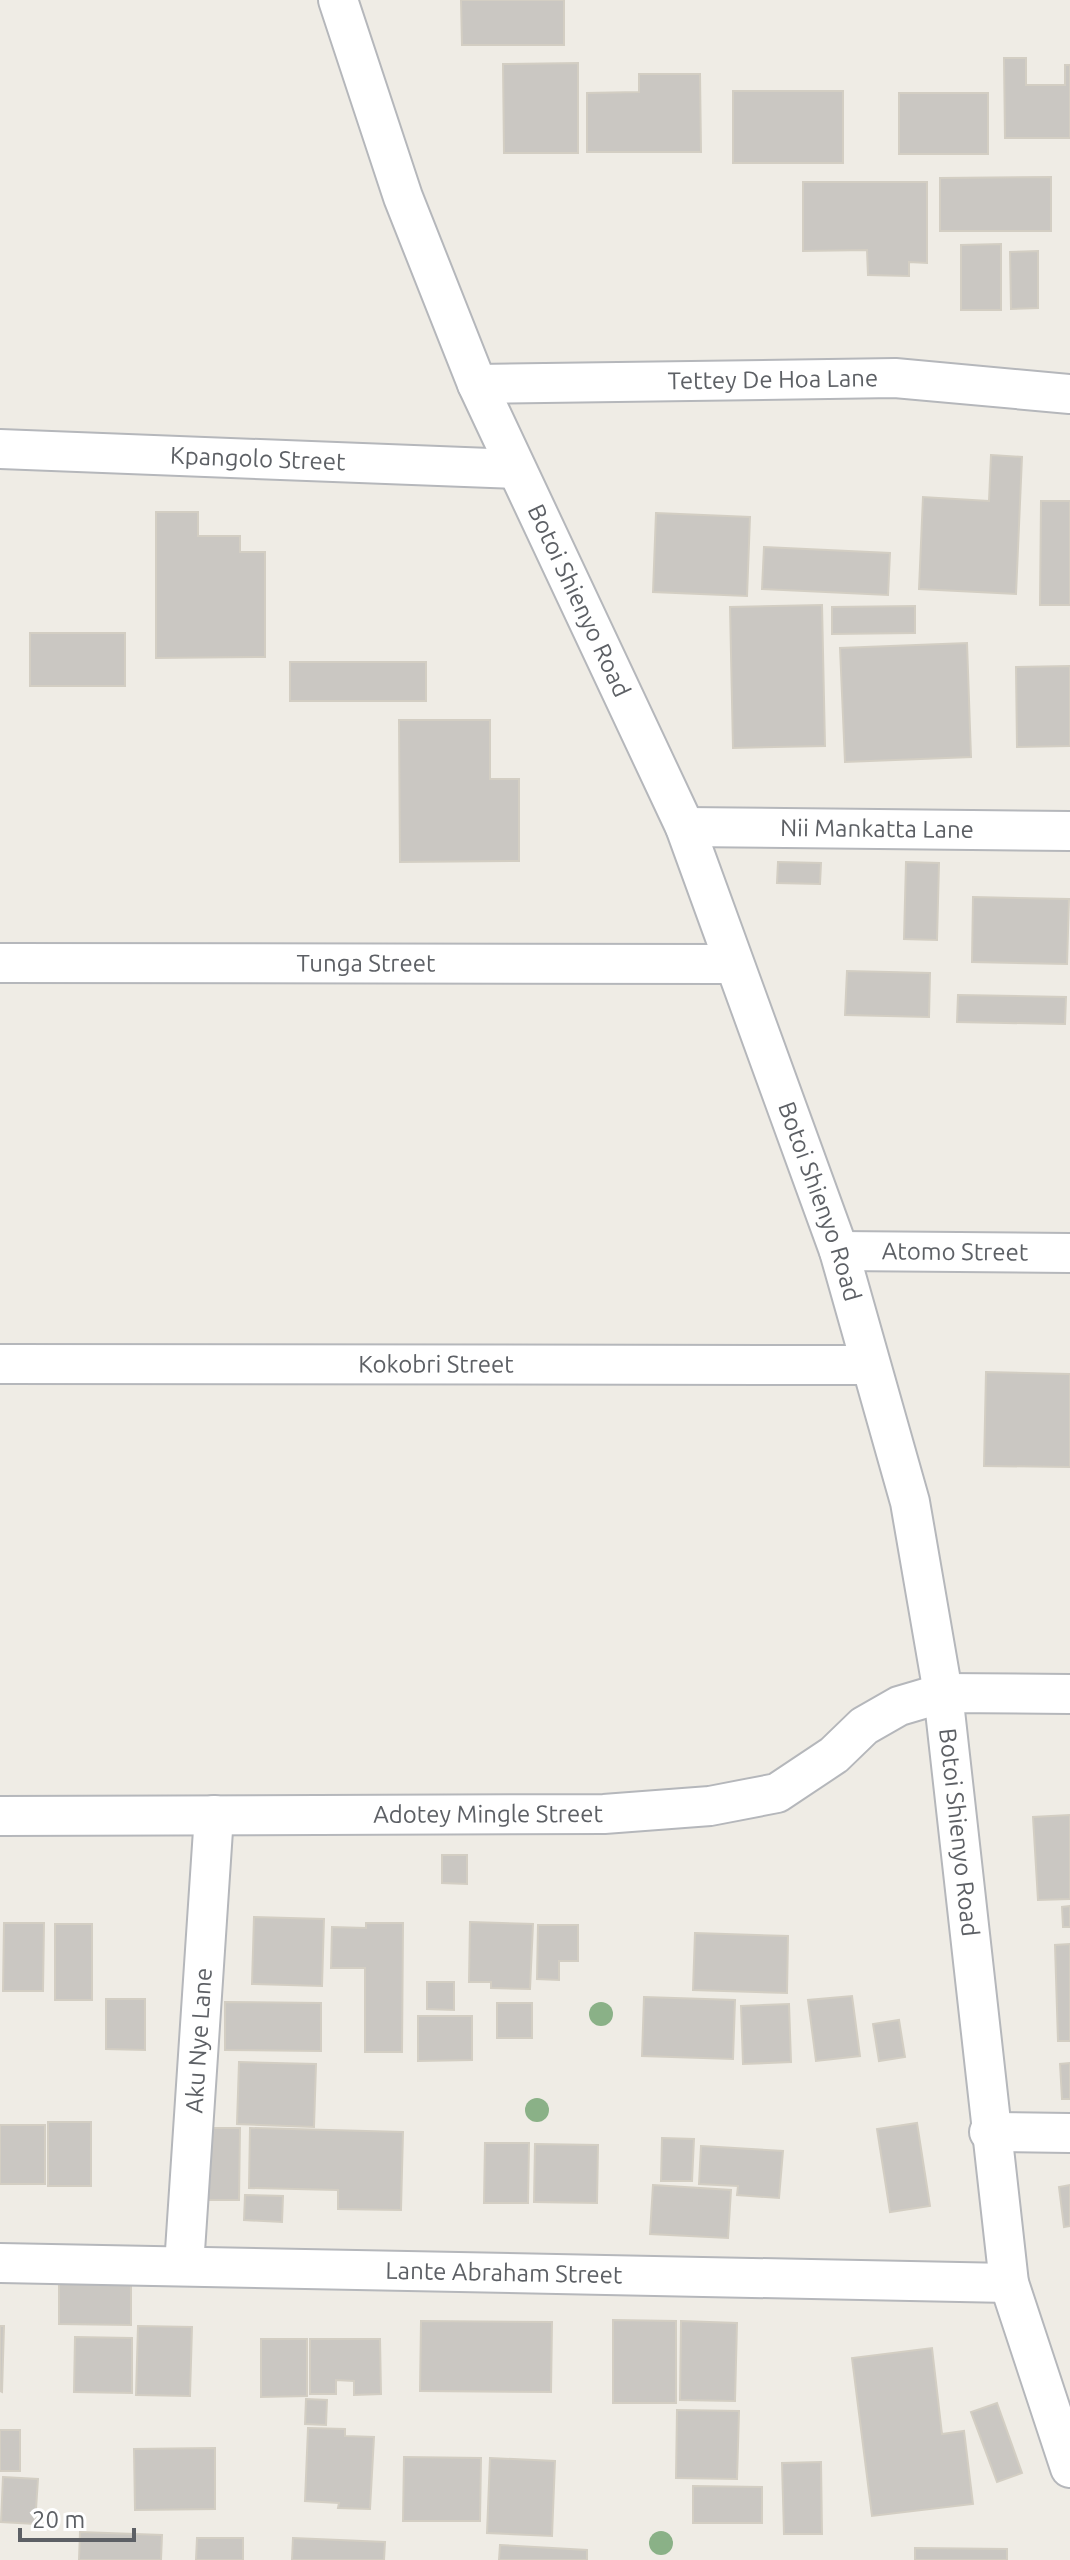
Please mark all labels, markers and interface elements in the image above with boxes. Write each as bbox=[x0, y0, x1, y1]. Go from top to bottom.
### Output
street label: Tettey De Hoa Lane bbox=[668, 364, 878, 394]
street label: Kpangolo Street bbox=[170, 442, 347, 475]
street label: Botoi Shienyo Road bbox=[522, 500, 636, 701]
street label: Nii Mankatta Lane bbox=[780, 814, 974, 843]
street label: Tunga Street bbox=[297, 949, 436, 977]
street label: Botoi Shienyo Road bbox=[773, 1098, 867, 1304]
street label: Atomo Street bbox=[882, 1237, 1029, 1266]
street label: Kokobri Street bbox=[358, 1350, 514, 1378]
street label: Botoi Shienyo Road bbox=[934, 1727, 984, 1938]
street label: Adotey Mingle Street bbox=[373, 1800, 603, 1828]
street label: Aku Nye Lane bbox=[180, 1967, 217, 2114]
street label: Lante Abraham Street bbox=[385, 2257, 623, 2288]
scale bar bbox=[20, 2492, 134, 2542]
text: 20 m bbox=[32, 2506, 85, 2533]

